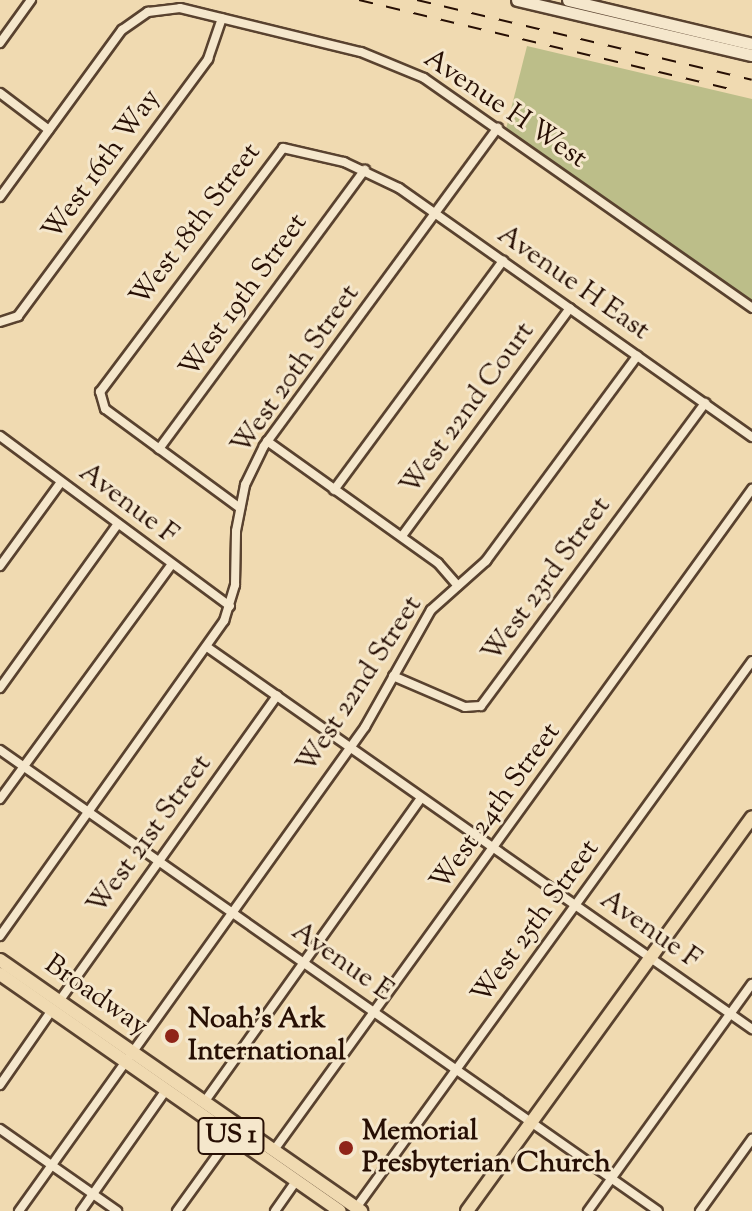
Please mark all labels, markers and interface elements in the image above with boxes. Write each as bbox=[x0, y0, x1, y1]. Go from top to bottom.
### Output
street label: Avenue H West bbox=[417, 42, 593, 176]
street label: West 16th Way bbox=[36, 83, 168, 247]
street label: West 18th Street bbox=[124, 137, 268, 313]
street label: West 19th Street bbox=[173, 207, 315, 385]
street label: Avenue H East bbox=[490, 218, 656, 348]
street label: West 20th Street bbox=[225, 278, 367, 462]
street label: West 22nd Court bbox=[394, 316, 542, 502]
street label: Avenue F bbox=[72, 456, 184, 552]
street label: West 23rd Street bbox=[476, 491, 618, 669]
street label: West 22nd Street bbox=[290, 590, 430, 780]
street label: West 24th Street bbox=[424, 717, 568, 897]
street label: West 21st Street bbox=[81, 749, 219, 921]
street label: West 25th Street bbox=[465, 833, 607, 1011]
street label: Avenue F bbox=[593, 883, 707, 977]
street label: Avenue E bbox=[285, 915, 399, 1009]
street label: Broadway bbox=[38, 948, 154, 1044]
place label: Noah's Ark International bbox=[188, 1003, 346, 1069]
marker: Noah's Ark International bbox=[163, 1027, 181, 1045]
road number: US 1 bbox=[197, 1114, 265, 1158]
place label: Memorial Presbyterian Church bbox=[362, 1115, 611, 1181]
marker: Memorial Presbyterian Church bbox=[337, 1139, 355, 1157]

